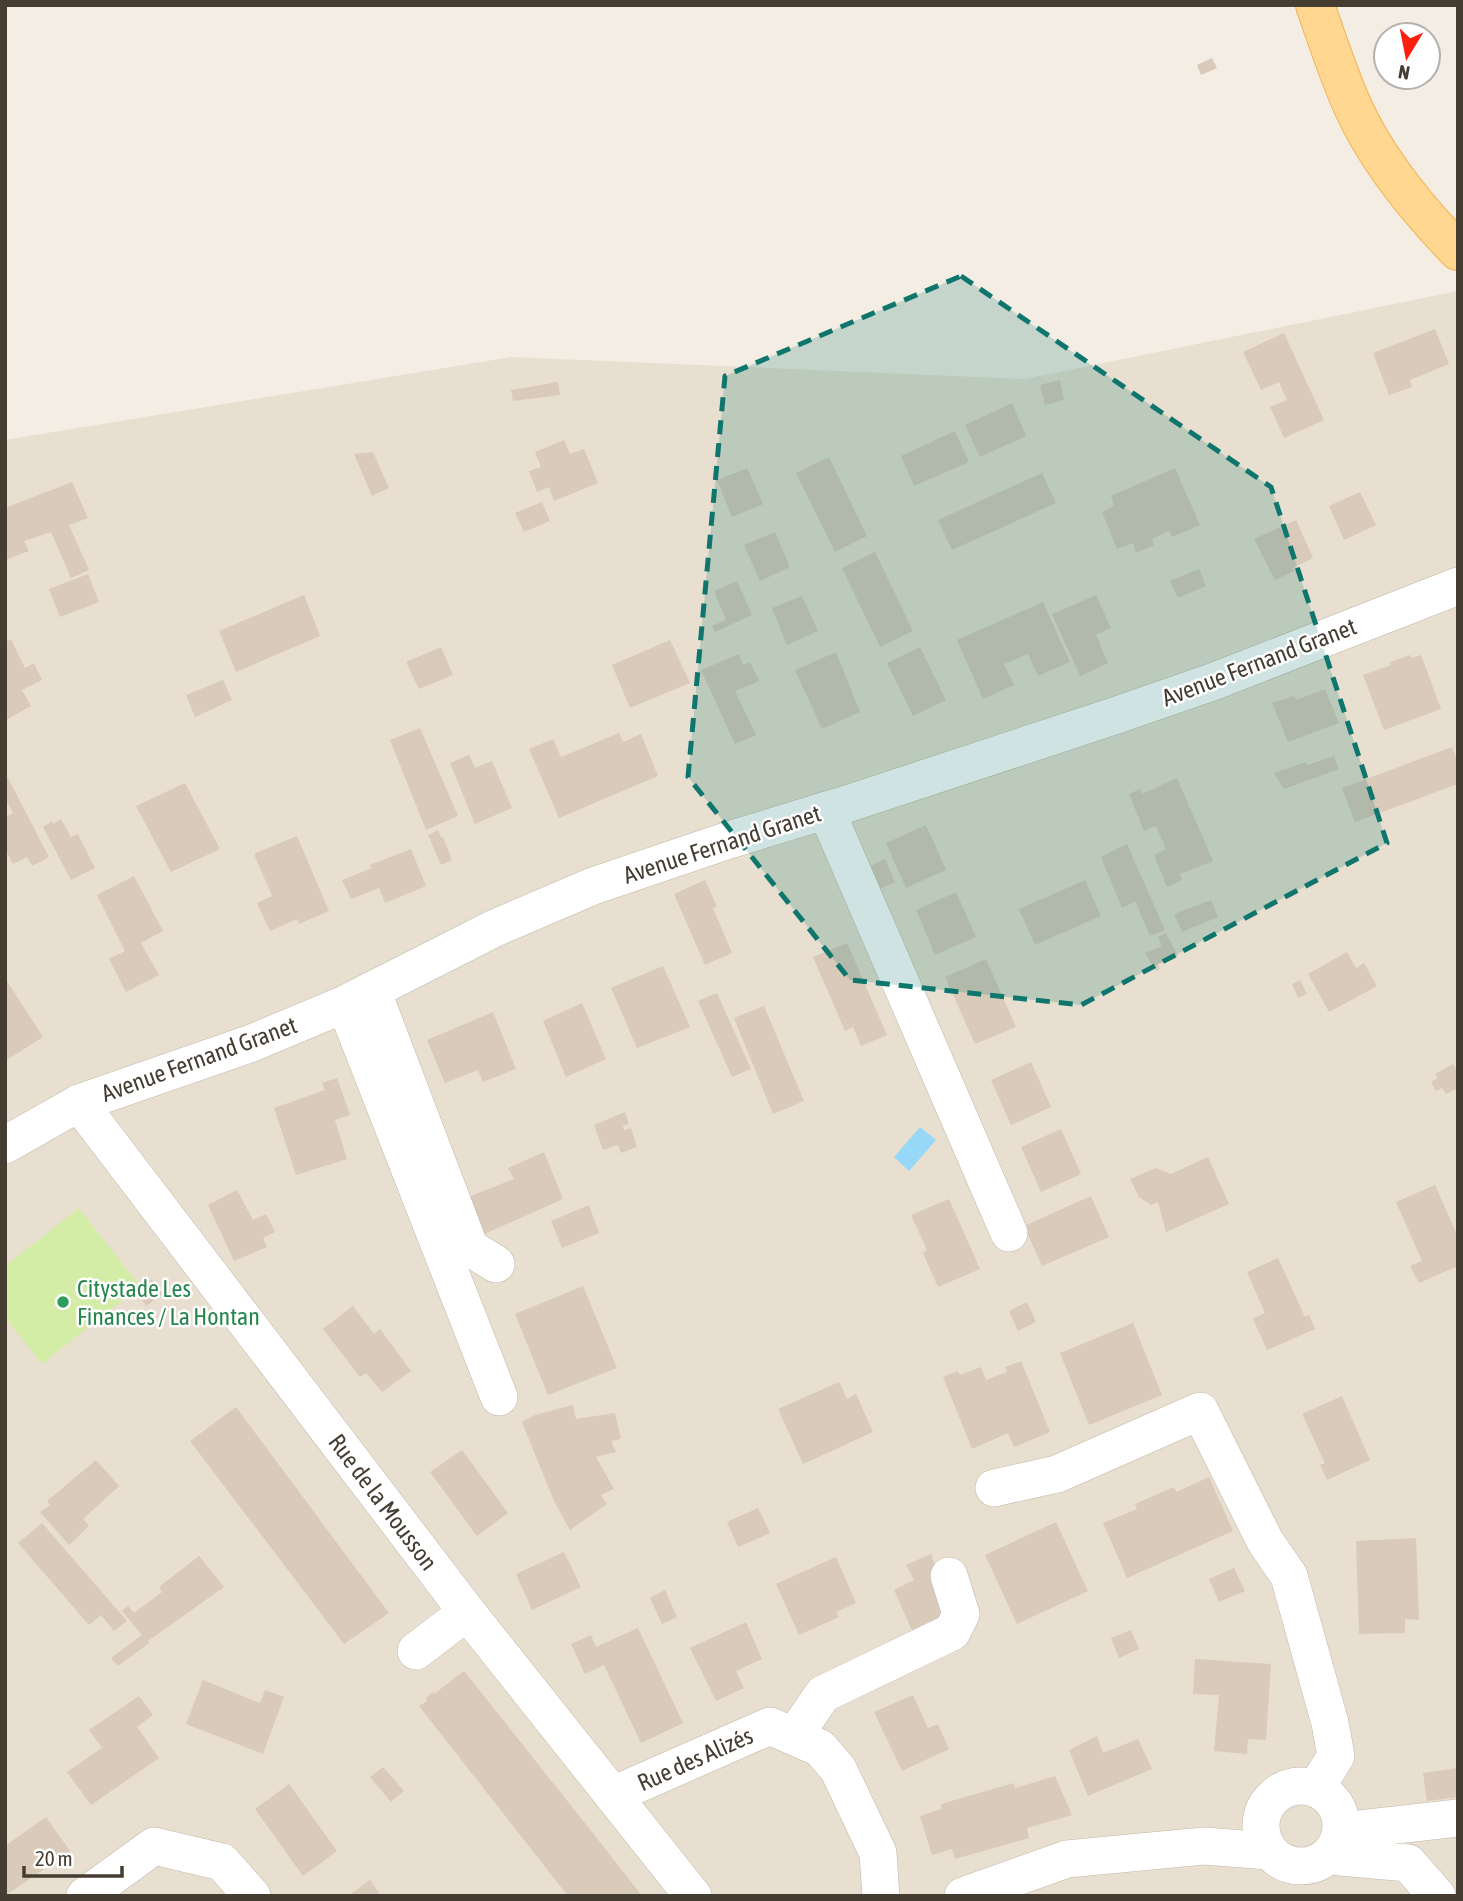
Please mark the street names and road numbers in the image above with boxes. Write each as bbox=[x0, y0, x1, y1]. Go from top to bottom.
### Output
street label: Avenue Fernand Granet bbox=[1158, 612, 1360, 712]
street label: Avenue Fernand Granet bbox=[620, 799, 824, 889]
street label: Avenue Fernand Granet bbox=[98, 1011, 300, 1107]
street label: Rue de la Mousson bbox=[323, 1429, 443, 1575]
street label: Rue des Alizés bbox=[633, 1722, 757, 1796]

